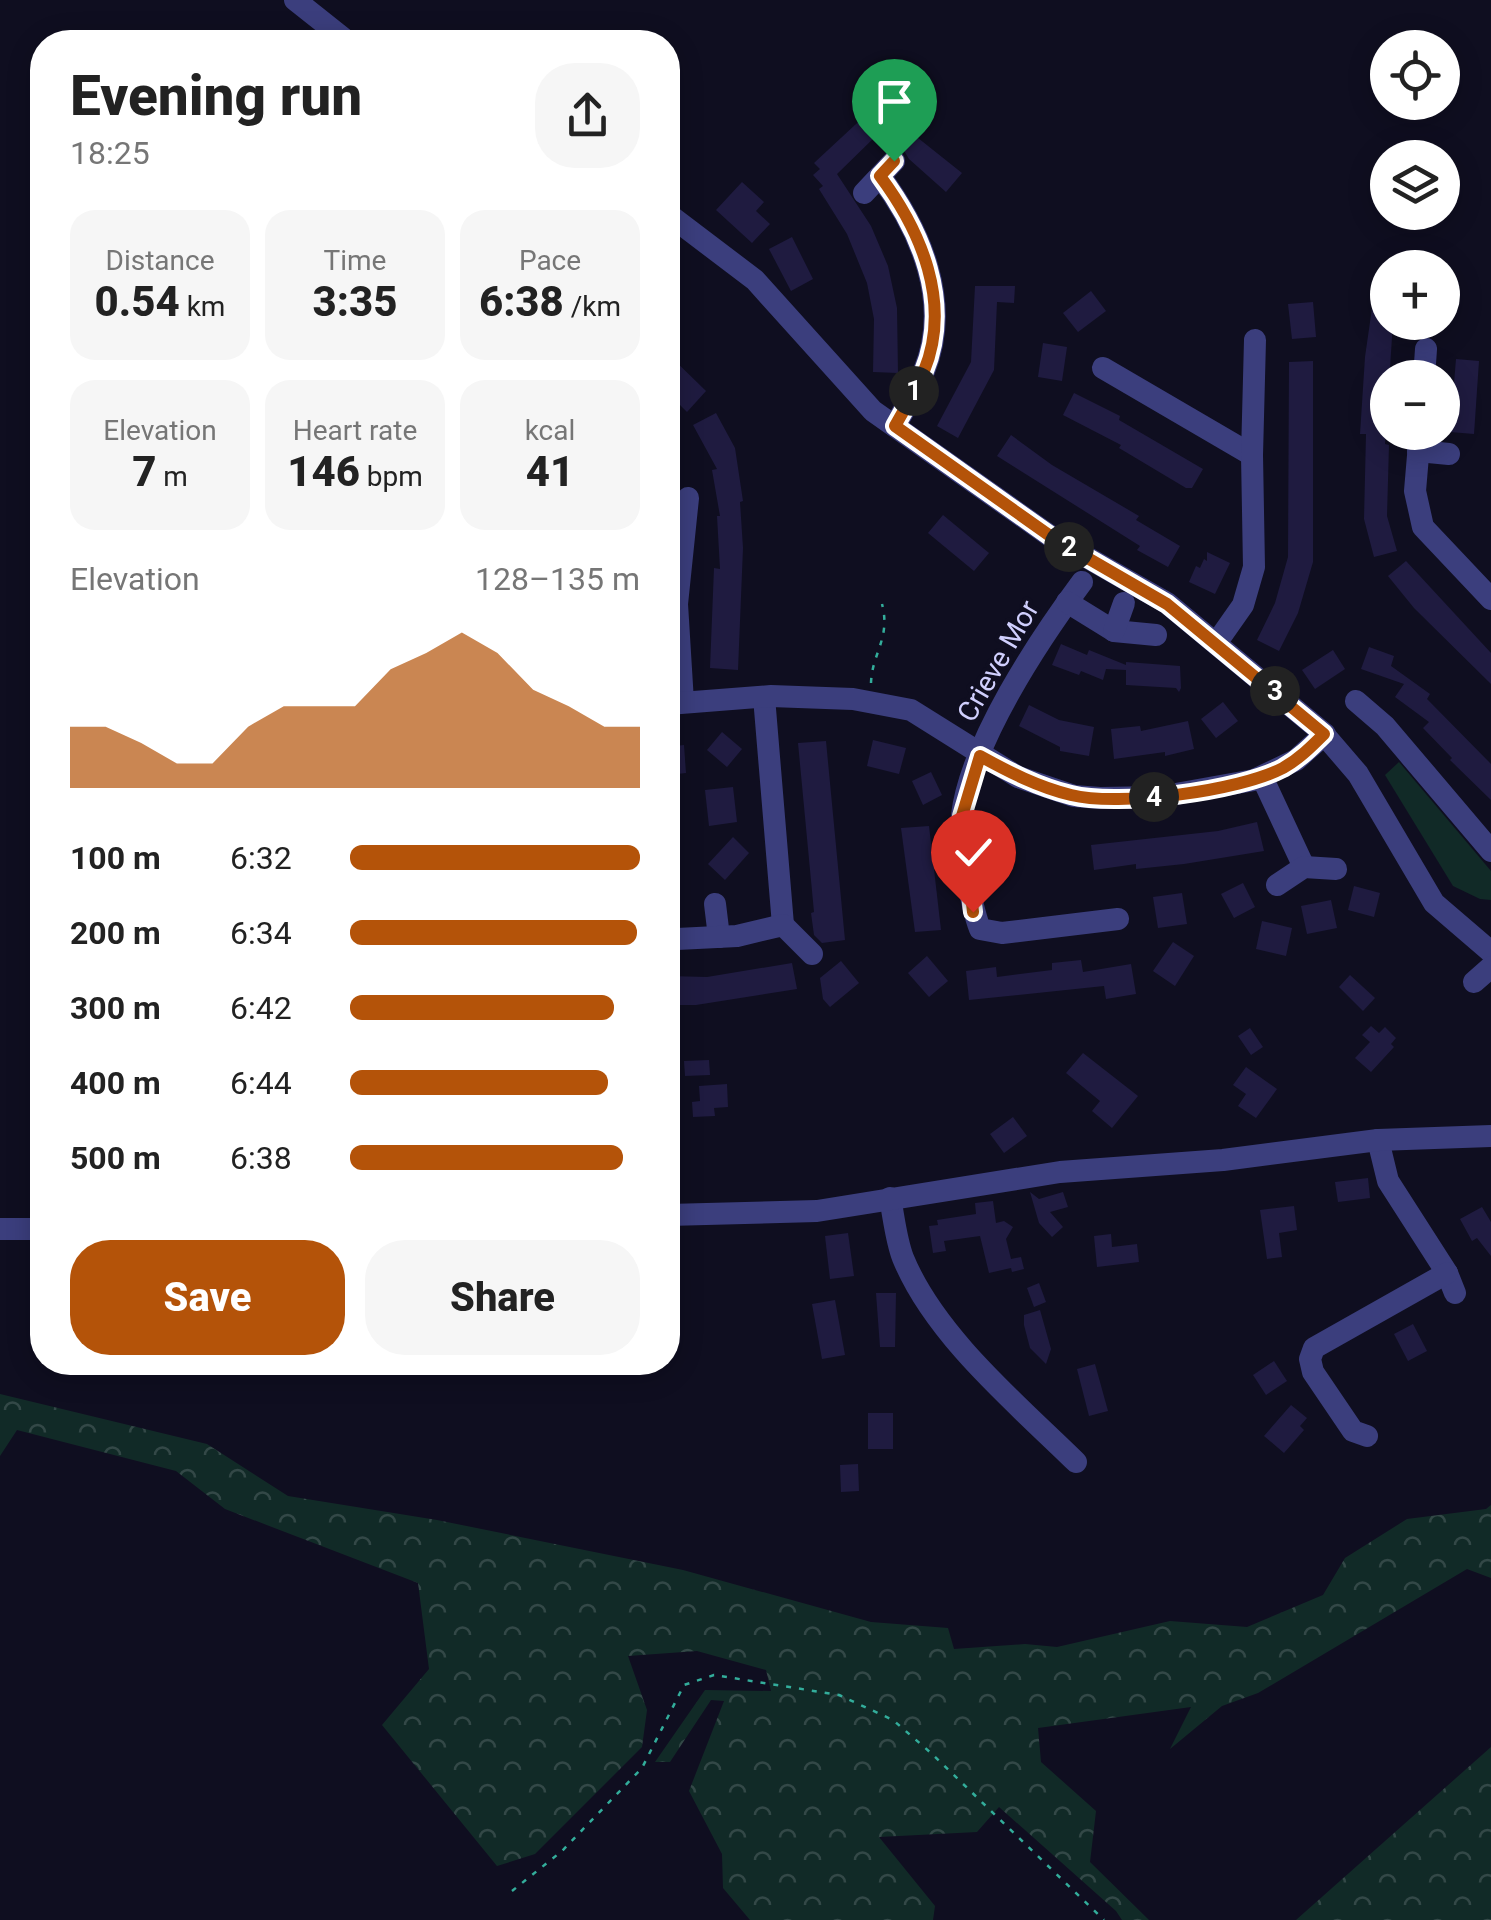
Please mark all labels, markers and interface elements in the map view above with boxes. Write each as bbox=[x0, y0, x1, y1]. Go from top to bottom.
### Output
map controls bbox=[1370, 30, 1460, 450]
button: locate bbox=[1370, 30, 1460, 120]
pin bbox=[852, 59, 937, 162]
button: share bbox=[535, 63, 640, 168]
text: Evening run bbox=[70, 64, 362, 128]
icon: arrive bbox=[867, 74, 922, 129]
text: 18:25 bbox=[70, 134, 150, 172]
button: layers bbox=[1370, 140, 1460, 230]
text: Distance bbox=[106, 244, 215, 277]
text: Time bbox=[324, 244, 386, 277]
text: Pace bbox=[519, 244, 581, 277]
button: + bbox=[1370, 250, 1460, 340]
text: 0.54 bbox=[95, 277, 180, 326]
text: 3:35 bbox=[313, 277, 397, 326]
text: 6:38 bbox=[479, 277, 564, 326]
text: km bbox=[180, 290, 225, 323]
text: /km bbox=[564, 290, 621, 323]
button: − bbox=[1370, 360, 1460, 450]
pin: 1 bbox=[889, 366, 939, 416]
text: 1 bbox=[906, 374, 922, 407]
text: Elevation bbox=[103, 414, 217, 447]
text: Heart rate bbox=[293, 414, 417, 447]
text: kcal bbox=[525, 414, 575, 447]
text: 7 bbox=[132, 447, 156, 496]
text: 146 bbox=[287, 447, 360, 496]
text: 41 bbox=[526, 447, 574, 496]
text: m bbox=[156, 460, 188, 493]
text: bpm bbox=[360, 460, 423, 493]
pin: 2 bbox=[1044, 522, 1094, 572]
text: 2 bbox=[1061, 530, 1077, 563]
text: Elevation bbox=[70, 560, 200, 598]
text: 128–135 m bbox=[475, 560, 640, 598]
street label: Crieve Mor bbox=[950, 594, 1046, 727]
pin: 3 bbox=[1250, 666, 1300, 716]
text: 3 bbox=[1267, 674, 1283, 707]
pin: 4 bbox=[1129, 772, 1179, 822]
text: 4 bbox=[1146, 780, 1162, 813]
pin bbox=[931, 810, 1016, 913]
icon: check bbox=[946, 825, 1001, 880]
text: 100 m bbox=[70, 839, 161, 877]
text: 6:32 bbox=[230, 839, 292, 877]
text: 200 m bbox=[70, 914, 161, 952]
text: 6:34 bbox=[230, 914, 292, 952]
text: 300 m bbox=[70, 989, 161, 1027]
text: 6:42 bbox=[230, 989, 292, 1027]
text: 400 m bbox=[70, 1064, 161, 1102]
text: 6:44 bbox=[230, 1064, 292, 1102]
text: 500 m bbox=[70, 1139, 161, 1177]
text: 6:38 bbox=[230, 1139, 292, 1177]
button: Save bbox=[70, 1240, 345, 1355]
button: Share bbox=[365, 1240, 640, 1355]

